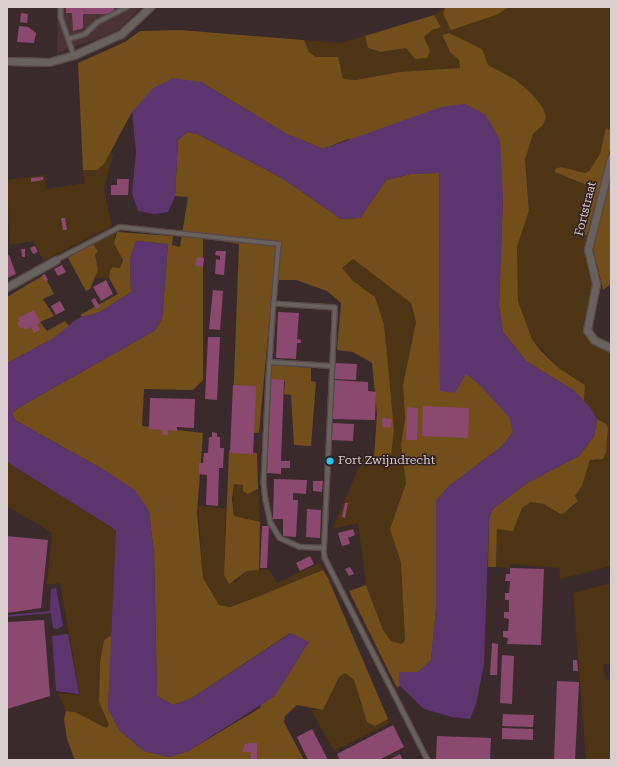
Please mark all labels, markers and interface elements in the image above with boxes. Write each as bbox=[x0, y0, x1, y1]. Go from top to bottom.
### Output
street label: Fortstraat bbox=[572, 180, 600, 238]
place label: Fort Zwijndrecht bbox=[338, 454, 435, 468]
marker: Fort Zwijndrecht bbox=[325, 456, 335, 466]

